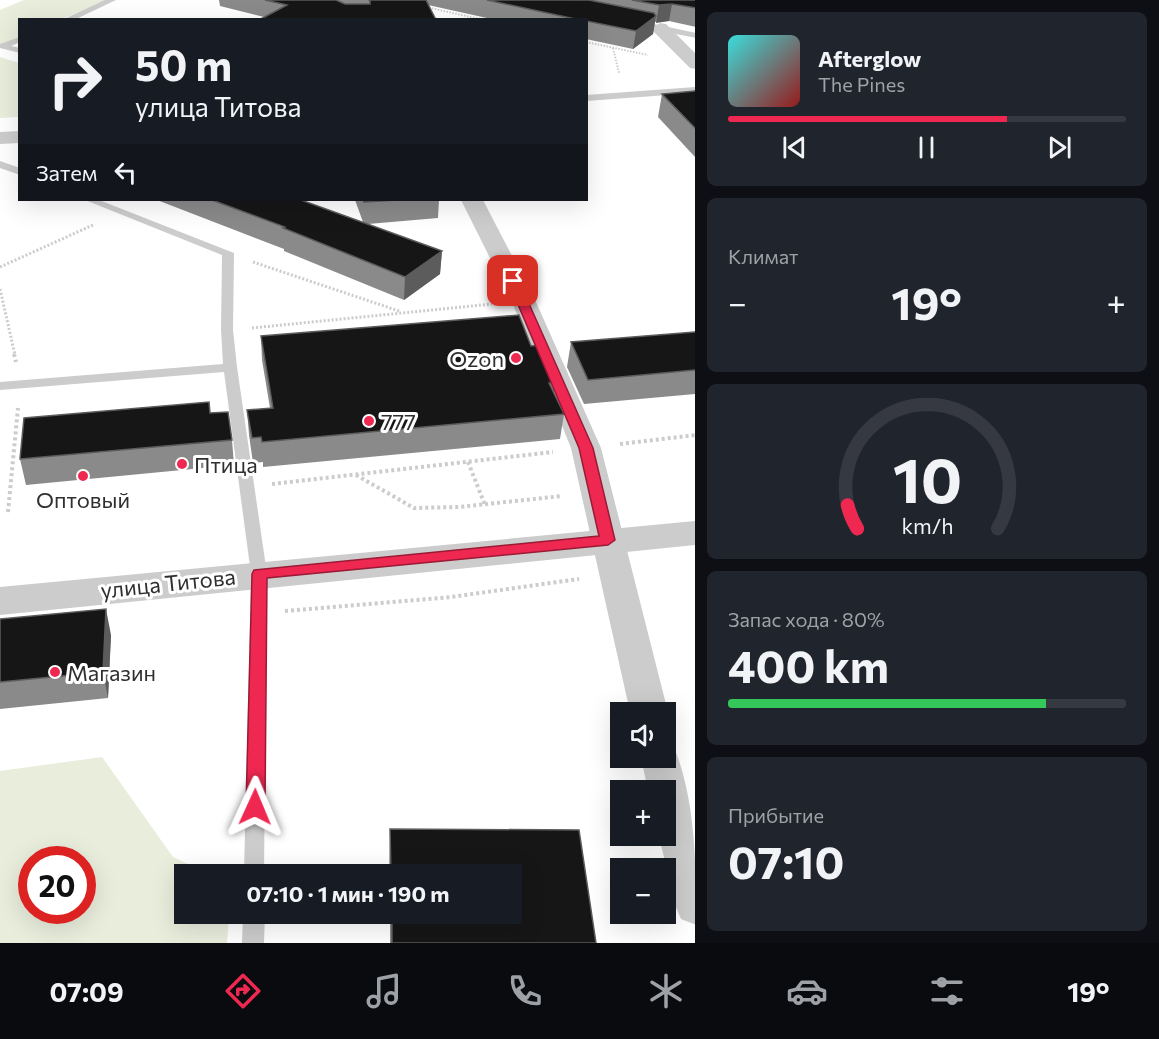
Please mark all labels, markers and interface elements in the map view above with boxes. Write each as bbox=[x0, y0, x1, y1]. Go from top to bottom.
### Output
text: 50 m bbox=[135, 38, 232, 90]
icon: right bbox=[36, 42, 114, 120]
text: Afterglow bbox=[818, 45, 921, 72]
text: The Pines bbox=[818, 72, 905, 96]
text: улица Титова bbox=[135, 90, 302, 123]
icon: previous bbox=[778, 131, 811, 164]
icon: pause bbox=[910, 131, 943, 164]
icon: next bbox=[1043, 131, 1076, 164]
icon: left bbox=[109, 156, 142, 189]
text: Затем bbox=[36, 159, 97, 186]
text: Климат bbox=[728, 244, 798, 268]
pin bbox=[487, 255, 538, 306]
icon: arrive bbox=[496, 264, 529, 297]
text: 19° bbox=[891, 274, 962, 329]
text: − bbox=[728, 281, 747, 322]
text: + bbox=[1107, 281, 1126, 322]
place label: Ozon bbox=[449, 345, 504, 372]
marker: Ozon bbox=[509, 351, 523, 365]
place label: 777 bbox=[381, 408, 416, 435]
marker: 777 bbox=[362, 414, 376, 428]
text: 10 bbox=[892, 440, 962, 516]
place label: Птица bbox=[194, 451, 258, 478]
marker: Птица bbox=[175, 457, 189, 471]
marker: Оптовый bbox=[76, 469, 90, 483]
place label: Оптовый bbox=[36, 486, 130, 513]
text: km/h bbox=[901, 512, 953, 538]
street label: улица Титова bbox=[99, 562, 237, 604]
text: Запас хода · 80% bbox=[728, 607, 885, 631]
text: 400 km bbox=[728, 637, 889, 692]
place label: Магазин bbox=[67, 659, 156, 686]
marker: Магазин bbox=[48, 665, 62, 679]
map controls bbox=[610, 702, 676, 924]
button: sound bbox=[610, 702, 676, 768]
position arrow bbox=[223, 775, 287, 839]
button: + bbox=[610, 780, 676, 846]
text: Прибытие bbox=[728, 803, 824, 827]
text: 07:10 bbox=[728, 833, 844, 888]
speed limit sign: 20 bbox=[18, 846, 96, 924]
button: − bbox=[610, 858, 676, 924]
text: 07:10 · 1 мин · 190 m bbox=[247, 880, 449, 907]
icon: directions bbox=[222, 970, 264, 1012]
icon: music bbox=[363, 970, 405, 1012]
icon: phone bbox=[504, 970, 546, 1012]
icon: climate bbox=[645, 970, 687, 1012]
icon: car bbox=[786, 970, 828, 1012]
icon: filters bbox=[926, 970, 968, 1012]
text: 07:09 bbox=[49, 975, 124, 1008]
text: 19° bbox=[1067, 975, 1110, 1008]

